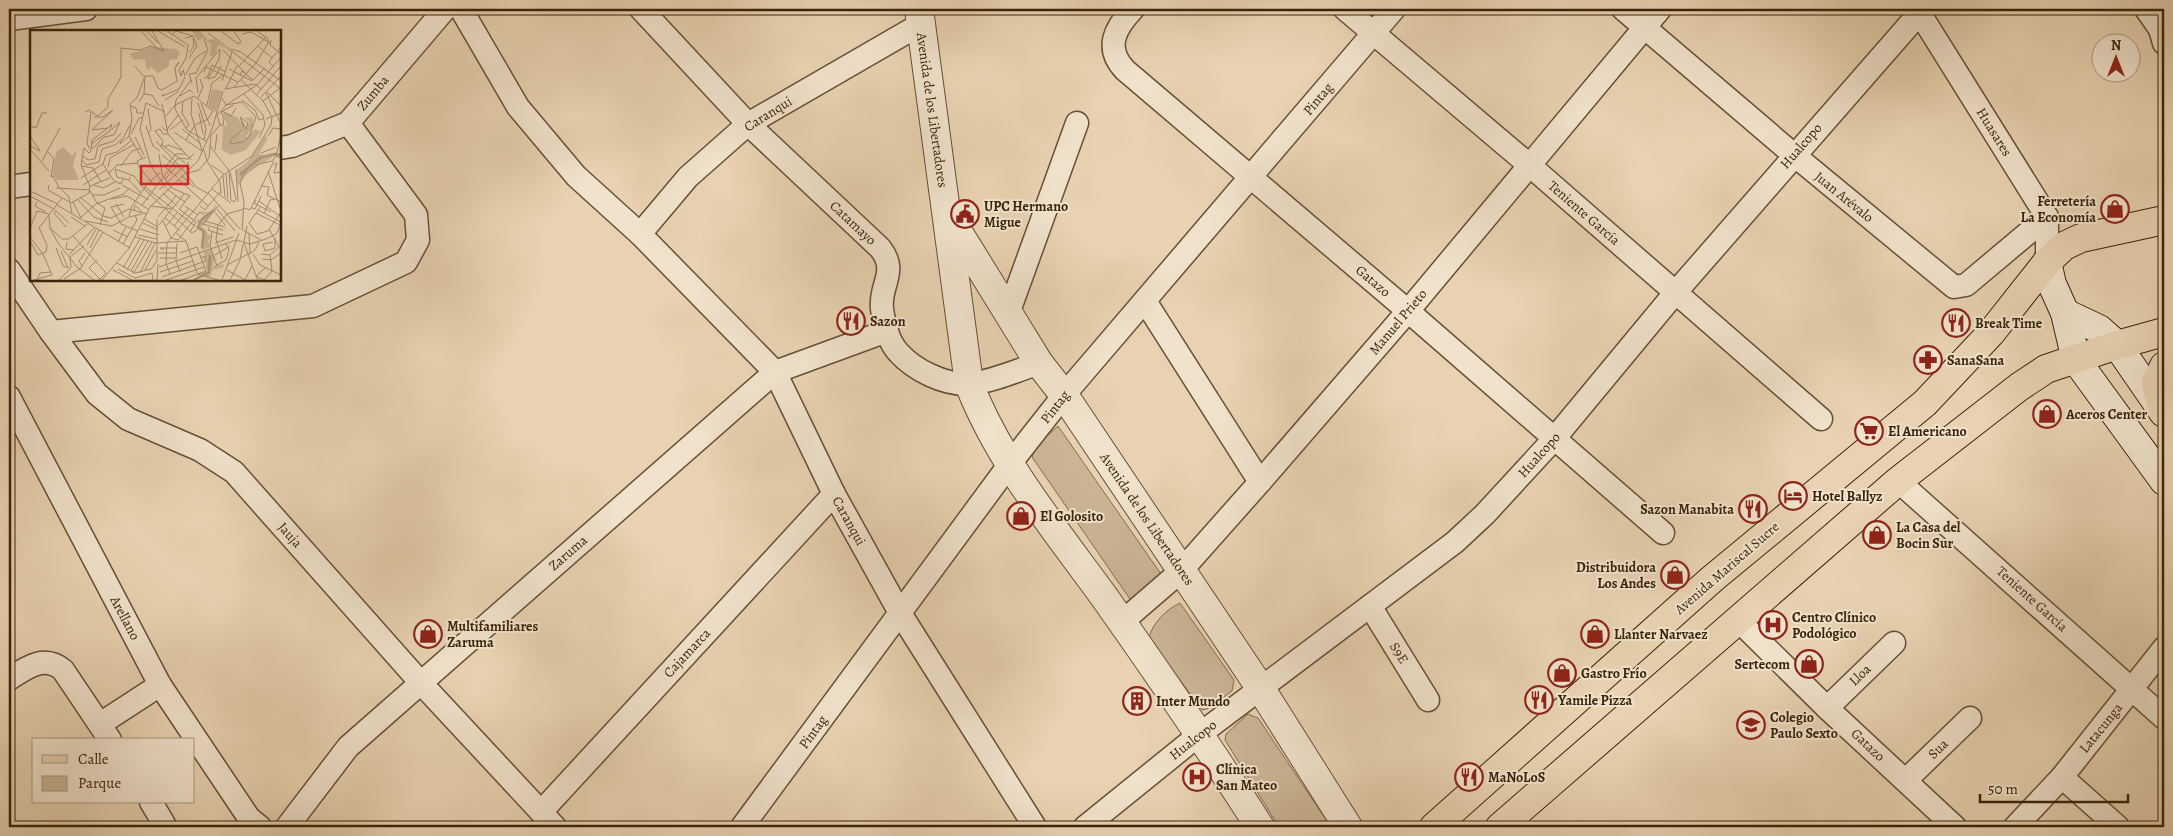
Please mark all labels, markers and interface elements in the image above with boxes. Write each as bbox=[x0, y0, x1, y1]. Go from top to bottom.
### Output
inset map bbox=[30, 30, 281, 281]
street label: Avenida de los Libertadores bbox=[912, 30, 952, 189]
north arrow bbox=[2090, 32, 2140, 82]
text: N bbox=[2111, 36, 2121, 55]
street label: Zumba bbox=[353, 71, 394, 115]
street label: Pintag bbox=[1299, 79, 1337, 119]
street label: Caranqui bbox=[740, 92, 796, 136]
street label: Huasares bbox=[1972, 104, 2016, 160]
street label: Hualcopo bbox=[1776, 119, 1826, 173]
street label: Juan Arévalo bbox=[1810, 167, 1878, 227]
street label: Teniente García bbox=[1544, 176, 1624, 250]
place label: Ferretería La Economía bbox=[2021, 192, 2096, 227]
shop icon: Ferretería La Economía bbox=[2100, 194, 2130, 224]
street label: Catamayo bbox=[826, 196, 880, 250]
place label: UPC Hermano Migue bbox=[984, 197, 1068, 232]
public building icon: UPC Hermano Migue bbox=[950, 199, 980, 229]
street label: Gatazo bbox=[1351, 261, 1395, 301]
street label: Manuel Prieto bbox=[1365, 285, 1431, 359]
restaurant icon: Sazon bbox=[836, 306, 866, 336]
restaurant icon: Break Time bbox=[1941, 308, 1971, 338]
place label: Sazon bbox=[870, 312, 906, 331]
place label: Break Time bbox=[1975, 314, 2043, 333]
pharmacy icon: SanaSana bbox=[1913, 345, 1943, 375]
place label: SanaSana bbox=[1947, 351, 2005, 370]
street label: Pintag bbox=[1036, 386, 1074, 428]
shop icon: Aceros Center bbox=[2032, 399, 2062, 429]
place label: Aceros Center bbox=[2065, 405, 2148, 424]
supermarket icon: El Americano bbox=[1854, 416, 1884, 446]
place label: El Americano bbox=[1888, 422, 1967, 441]
street label: Hualcopo bbox=[1513, 428, 1565, 482]
street label: Avenida de los Libertadores bbox=[1095, 448, 1199, 589]
hotel icon: Hotel Ballyz bbox=[1778, 481, 1808, 511]
place label: Hotel Ballyz bbox=[1812, 487, 1883, 506]
street label: Caranqui bbox=[828, 493, 870, 549]
restaurant icon: Sazon Manabita bbox=[1738, 494, 1768, 524]
place label: Sazon Manabita bbox=[1640, 500, 1734, 519]
shop icon: El Golosito bbox=[1006, 501, 1036, 531]
place label: El Golosito bbox=[1040, 507, 1103, 526]
street label: Avenida Mariscal Sucre bbox=[1670, 517, 1783, 619]
street label: Jauja bbox=[273, 518, 307, 552]
place label: La Casa del Bocin Sur bbox=[1896, 518, 1961, 553]
shop icon: La Casa del Bocin Sur bbox=[1862, 520, 1892, 550]
street label: Zaruma bbox=[545, 531, 592, 575]
place label: Distribuidora Los Andes bbox=[1576, 558, 1656, 593]
shop icon: Distribuidora Los Andes bbox=[1660, 560, 1690, 590]
street label: Teniente García bbox=[1992, 562, 2072, 636]
street label: Arellano bbox=[105, 592, 145, 643]
place label: Centro Clínico Podológico bbox=[1792, 608, 1876, 643]
hospital icon: Centro Clínico Podológico bbox=[1758, 610, 1788, 640]
place label: Multifamiliares Zaruma bbox=[447, 617, 539, 652]
shop icon: Multifamiliares Zaruma bbox=[413, 619, 443, 649]
shop icon: Llanter Narvaez bbox=[1580, 619, 1610, 649]
street label: Cajamarca bbox=[659, 624, 715, 682]
place label: Llanter Narvaez bbox=[1614, 625, 1708, 644]
street label: S9E bbox=[1385, 639, 1413, 667]
shop icon: Sertecom bbox=[1794, 649, 1824, 679]
place label: Sertecom bbox=[1735, 655, 1790, 674]
shop icon: Gastro Frío bbox=[1547, 658, 1577, 688]
street label: Lloa bbox=[1845, 659, 1876, 690]
place label: Gastro Frío bbox=[1581, 664, 1647, 683]
restaurant icon: Yamile Pizza bbox=[1524, 685, 1554, 715]
building icon: Inter Mundo bbox=[1122, 686, 1152, 716]
place label: Yamile Pizza bbox=[1557, 691, 1633, 710]
place label: Inter Mundo bbox=[1156, 692, 1230, 711]
street label: Latacunga bbox=[2075, 699, 2127, 757]
place label: Colegio Paulo Sexto bbox=[1770, 708, 1838, 743]
school or university icon: Colegio Paulo Sexto bbox=[1736, 710, 1766, 740]
street label: Pintag bbox=[794, 711, 832, 753]
street label: Hualcopo bbox=[1165, 716, 1221, 764]
street label: Gatazo bbox=[1847, 724, 1889, 766]
street label: Sua bbox=[1924, 734, 1953, 763]
legend bbox=[32, 738, 195, 804]
text: Calle bbox=[78, 749, 109, 769]
place label: Clínica San Mateo bbox=[1216, 760, 1277, 795]
hospital icon: Clínica San Mateo bbox=[1182, 762, 1212, 792]
restaurant icon: MaNoLoS bbox=[1454, 762, 1484, 792]
place label: MaNoLoS bbox=[1488, 768, 1545, 787]
scale bar bbox=[1980, 771, 2128, 803]
text: Parque bbox=[78, 773, 121, 793]
text: 50 m bbox=[1988, 779, 2018, 799]

